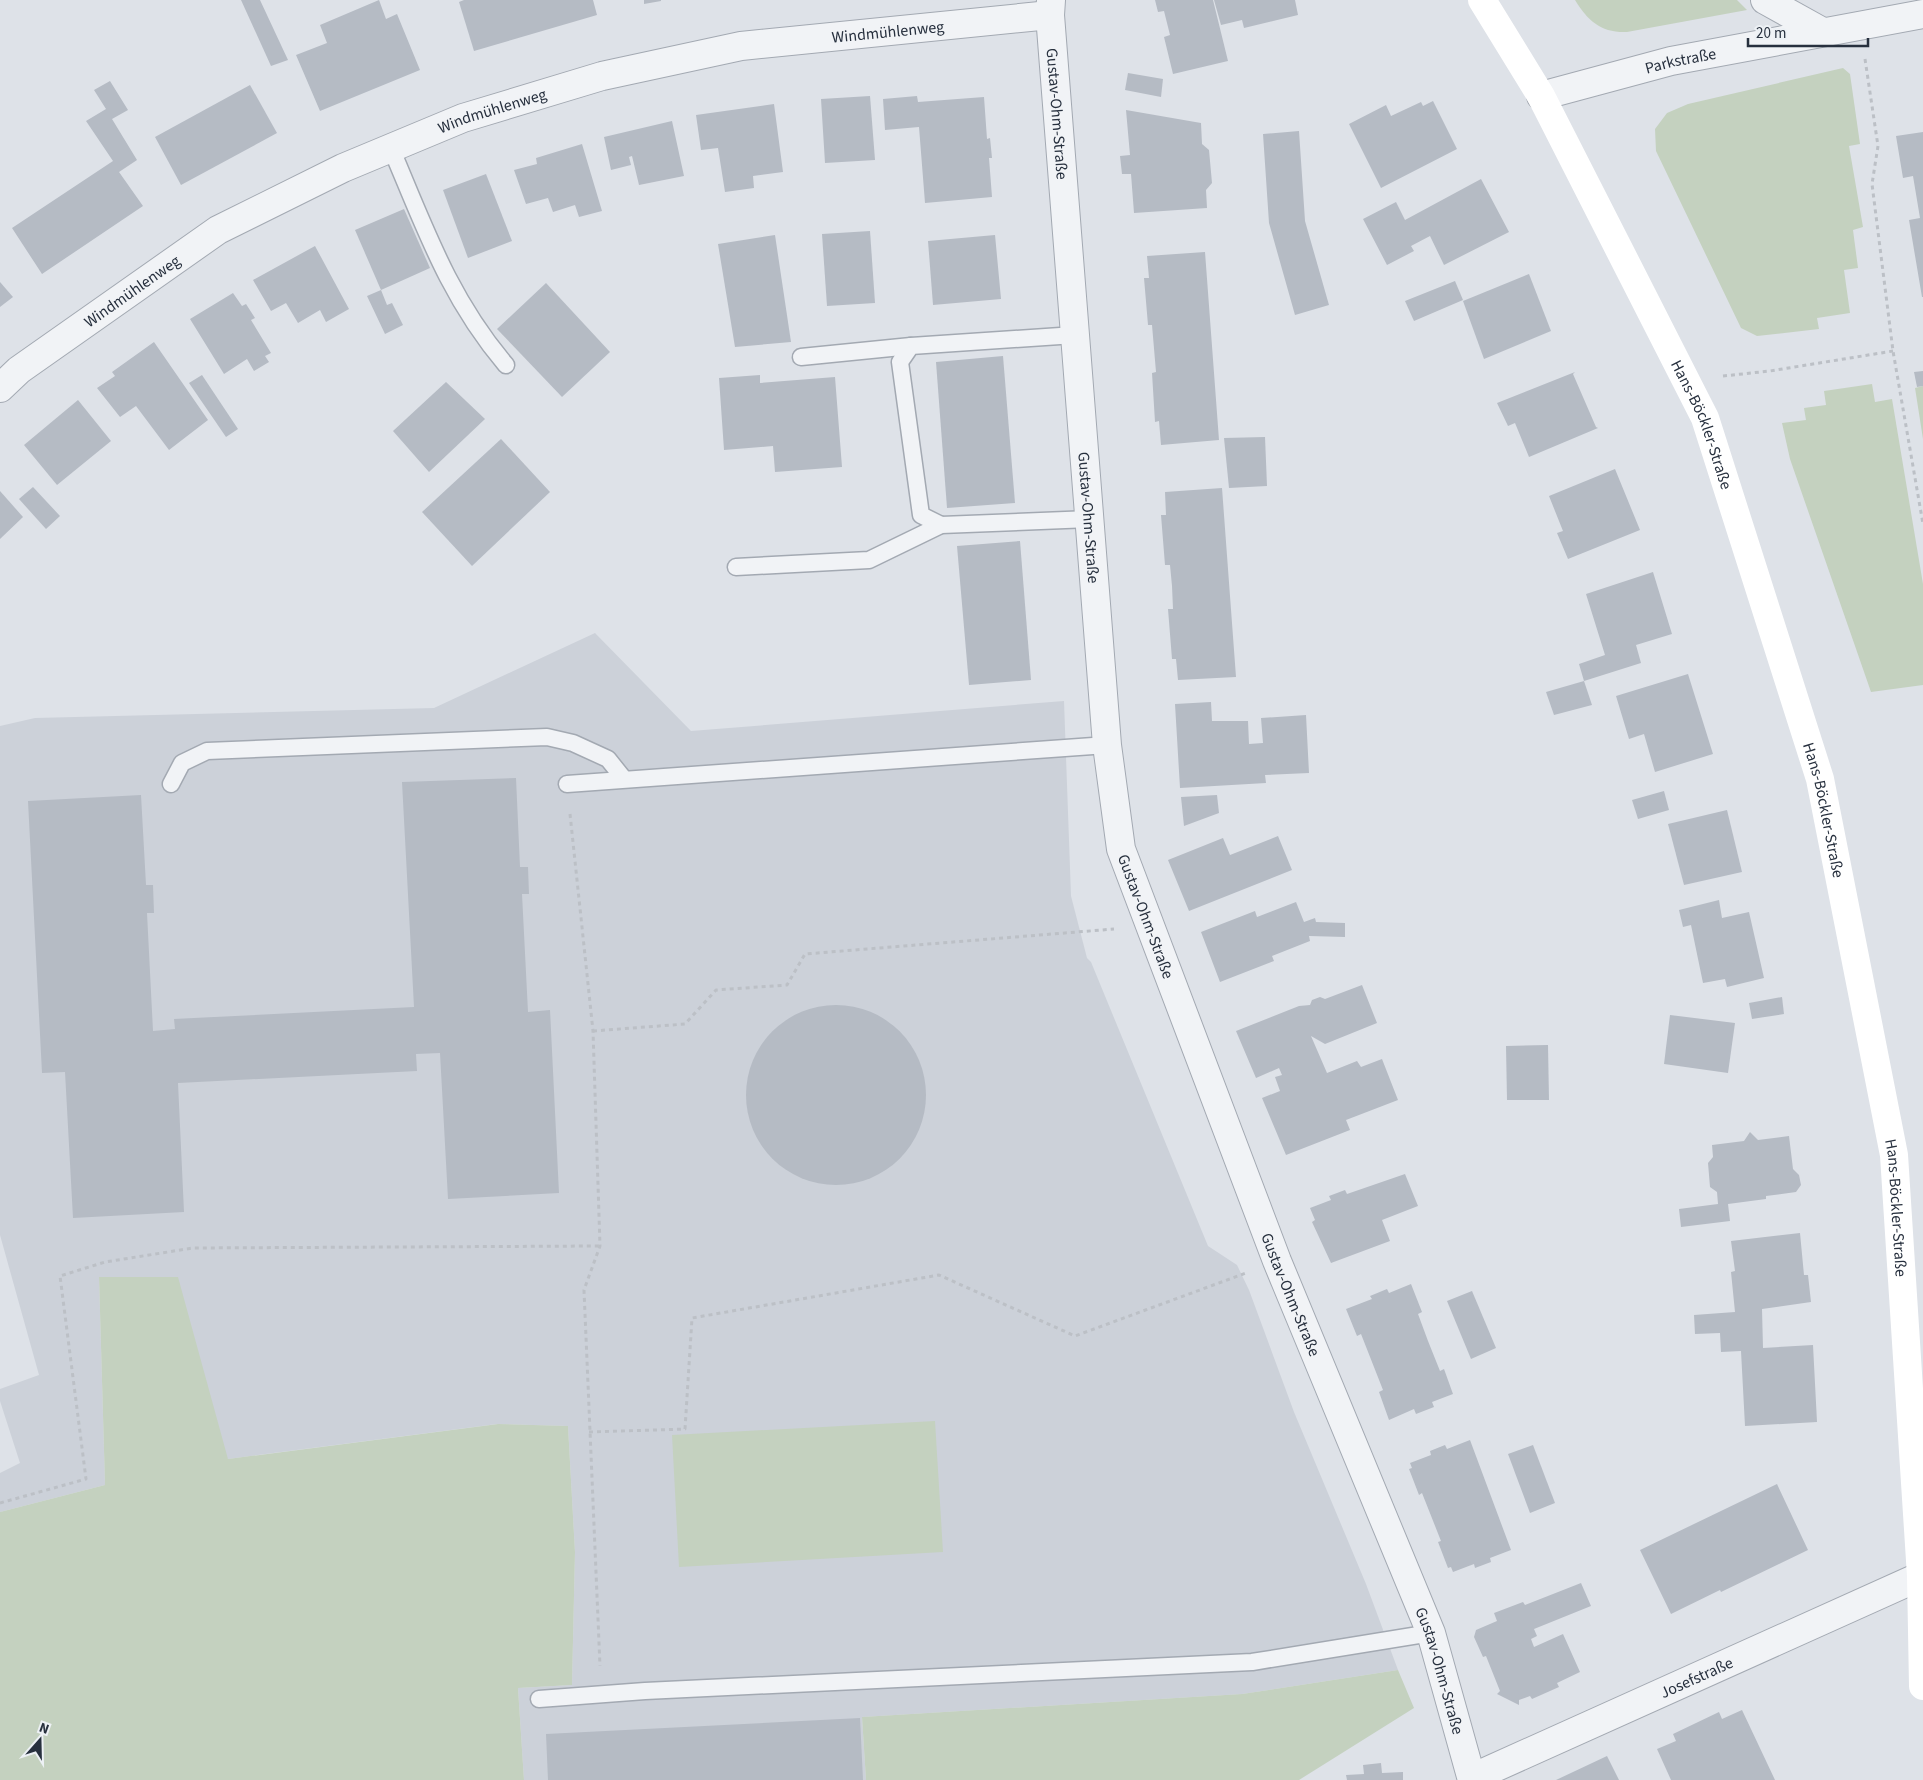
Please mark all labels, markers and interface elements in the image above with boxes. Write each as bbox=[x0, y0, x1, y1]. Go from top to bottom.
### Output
scale bar bbox=[1748, 15, 1868, 47]
street label: Windmühlenweg bbox=[831, 16, 945, 49]
text: 20 m bbox=[1756, 23, 1786, 44]
street label: Parkstraße bbox=[1643, 43, 1718, 80]
street label: Gustav-Ohm-Straße bbox=[1041, 47, 1073, 180]
street label: Windmühlenweg bbox=[435, 83, 549, 139]
street label: Windmühlenweg bbox=[80, 250, 185, 333]
street label: Hans-Böckler-Straße bbox=[1665, 356, 1737, 492]
street label: Gustav-Ohm-Straße bbox=[1072, 451, 1104, 584]
street label: Hans-Böckler-Straße bbox=[1797, 740, 1849, 880]
street label: Gustav-Ohm-Straße bbox=[1112, 851, 1179, 982]
street label: Hans-Böckler-Straße bbox=[1879, 1137, 1912, 1278]
street label: Gustav-Ohm-Straße bbox=[1255, 1230, 1325, 1360]
street label: Gustav-Ohm-Straße bbox=[1409, 1604, 1469, 1737]
street label: Josefstraße bbox=[1657, 1652, 1737, 1704]
north arrow bbox=[15, 1715, 65, 1765]
text: N bbox=[36, 1718, 52, 1740]

